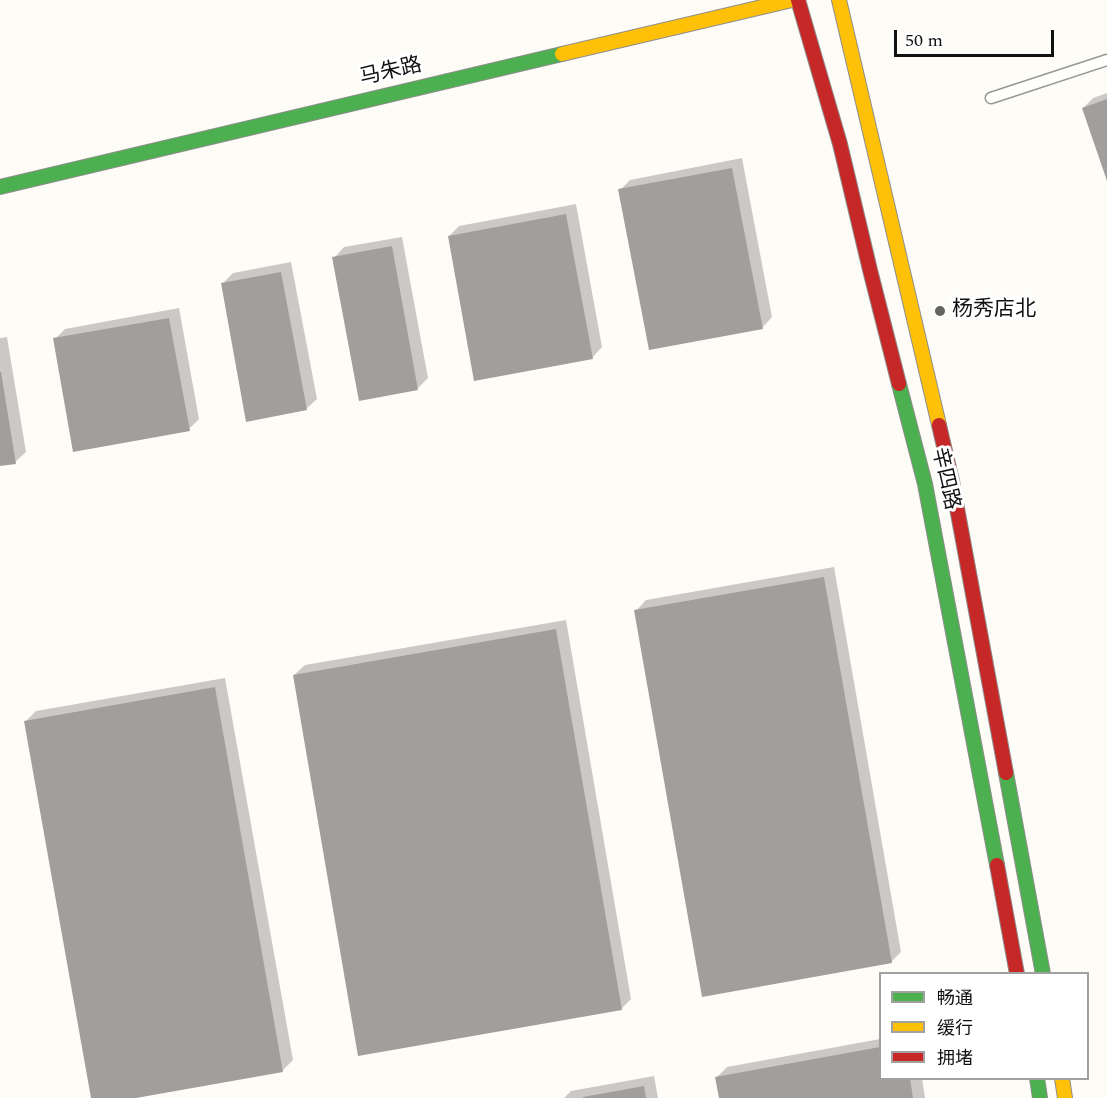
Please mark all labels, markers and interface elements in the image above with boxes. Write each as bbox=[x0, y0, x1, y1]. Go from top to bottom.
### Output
scale bar bbox=[897, 18, 1058, 56]
text: 50 m bbox=[905, 27, 943, 54]
street label: 马朱路 bbox=[357, 54, 425, 92]
place label: 杨秀店北 bbox=[952, 298, 1036, 324]
marker: 杨秀店北 bbox=[933, 304, 947, 318]
street label: 辛四路 bbox=[925, 445, 963, 513]
legend bbox=[879, 972, 1089, 1080]
text: 畅通 bbox=[937, 985, 973, 1012]
text: 缓行 bbox=[937, 1015, 973, 1042]
text: 拥堵 bbox=[937, 1045, 973, 1072]

